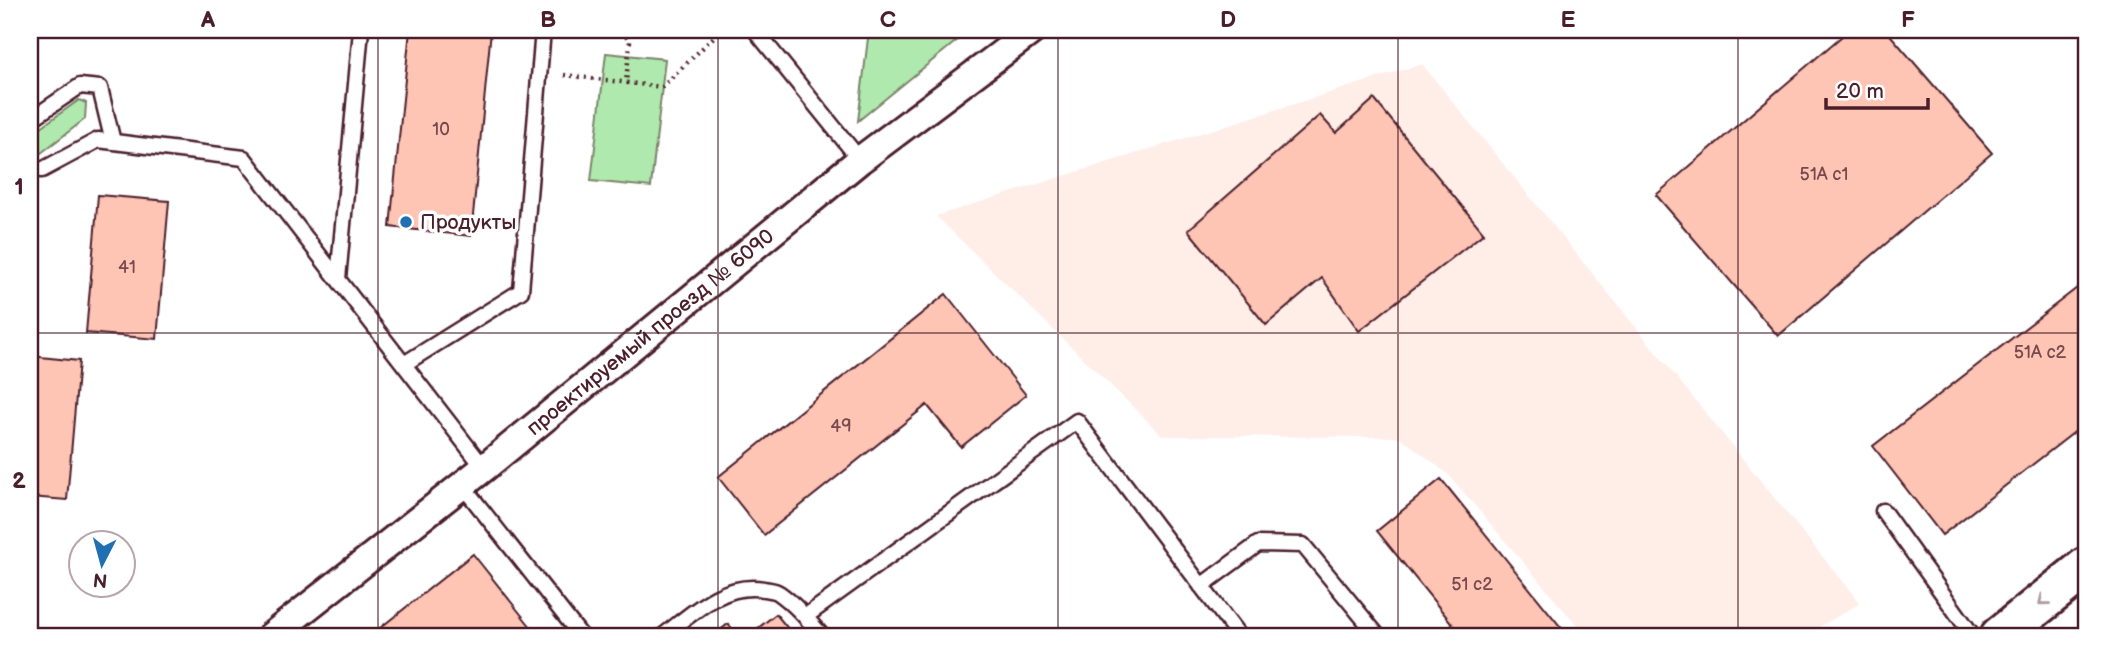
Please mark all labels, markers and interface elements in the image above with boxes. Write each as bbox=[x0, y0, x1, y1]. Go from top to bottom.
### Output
text: A bbox=[200, 6, 216, 34]
text: B bbox=[540, 6, 556, 34]
text: C bbox=[880, 6, 896, 34]
text: D bbox=[1220, 6, 1236, 34]
text: E bbox=[1561, 6, 1576, 34]
text: F bbox=[1901, 6, 1915, 34]
scale bar bbox=[1826, 66, 1927, 110]
text: 20 m bbox=[1836, 79, 1884, 104]
house number: 10 bbox=[432, 119, 450, 140]
house number: 51А с1 bbox=[1800, 164, 1848, 185]
text: 1 bbox=[14, 173, 24, 201]
place label: Продукты bbox=[420, 210, 516, 235]
marker: Продукты bbox=[398, 214, 414, 230]
street label: проектируемый проезд № 6090 bbox=[522, 224, 779, 441]
house number: 41 bbox=[118, 257, 136, 278]
house number: 51А с2 bbox=[2014, 342, 2067, 363]
house number: 49 bbox=[830, 416, 852, 437]
text: 2 bbox=[12, 467, 26, 495]
north arrow bbox=[66, 530, 136, 600]
text: N bbox=[92, 567, 109, 592]
house number: 51 с2 bbox=[1451, 574, 1493, 595]
one-way arrow bbox=[2039, 593, 2051, 606]

